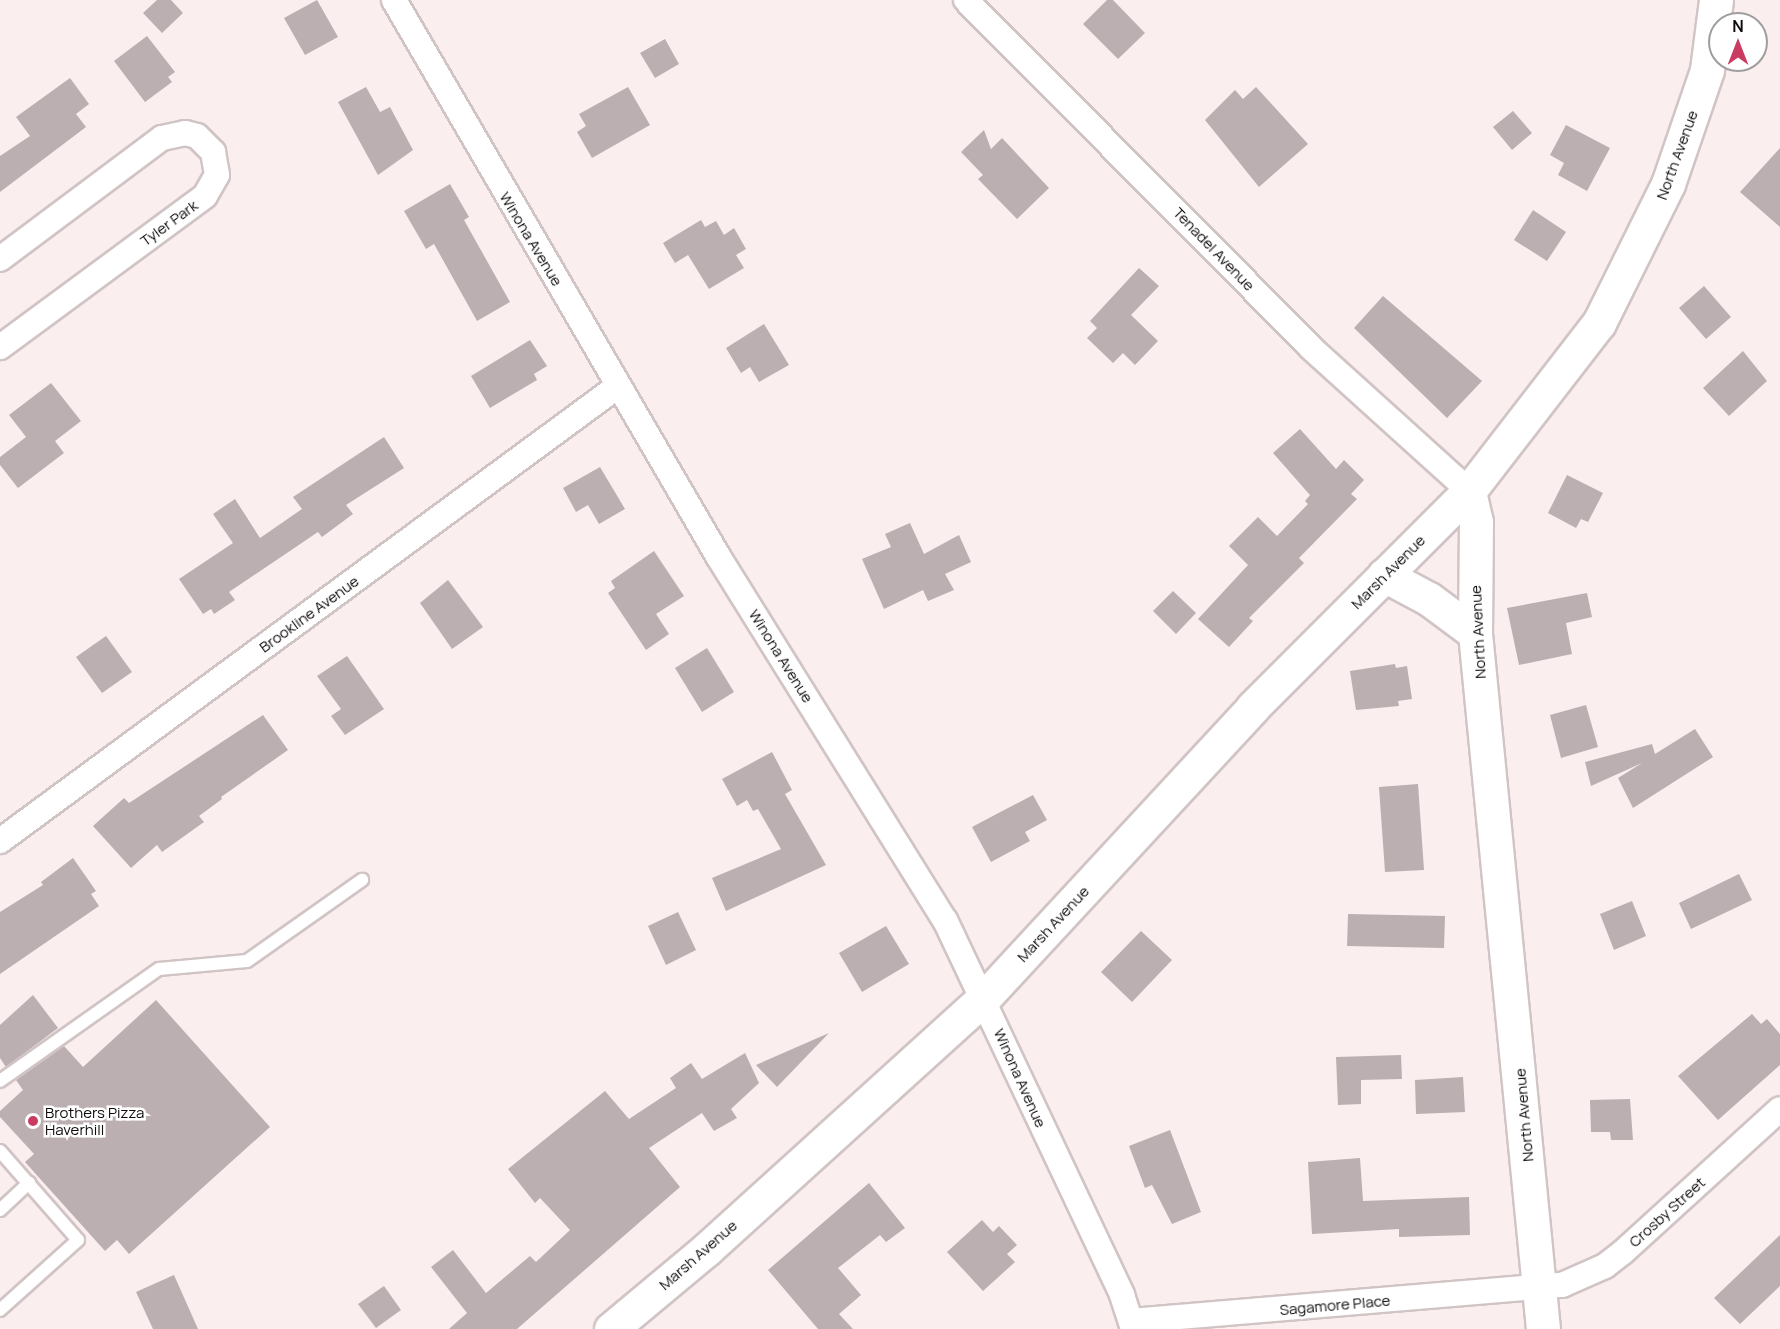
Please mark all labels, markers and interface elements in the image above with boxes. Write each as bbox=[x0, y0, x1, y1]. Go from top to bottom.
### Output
north arrow bbox=[1708, 12, 1768, 72]
text: N bbox=[1732, 15, 1744, 37]
street label: North Avenue bbox=[1652, 108, 1702, 202]
street label: Winona Avenue bbox=[496, 189, 566, 289]
street label: Tyler Park bbox=[137, 196, 201, 250]
street label: Tenadel Avenue bbox=[1170, 204, 1258, 294]
street label: Marsh Avenue bbox=[1347, 531, 1429, 613]
street label: Brookline Avenue bbox=[256, 572, 362, 656]
street label: North Avenue bbox=[1467, 585, 1489, 679]
street label: Winona Avenue bbox=[745, 606, 817, 706]
street label: Marsh Avenue bbox=[1013, 882, 1093, 966]
street label: Winona Avenue bbox=[990, 1026, 1050, 1130]
street label: North Avenue bbox=[1511, 1067, 1537, 1163]
place label: Brothers Pizza Haverhill bbox=[45, 1103, 144, 1138]
marker: Brothers Pizza Haverhill bbox=[26, 1114, 40, 1128]
street label: Crosby Street bbox=[1625, 1173, 1709, 1251]
street label: Marsh Avenue bbox=[655, 1216, 741, 1294]
street label: Sagamore Place bbox=[1279, 1291, 1391, 1319]

